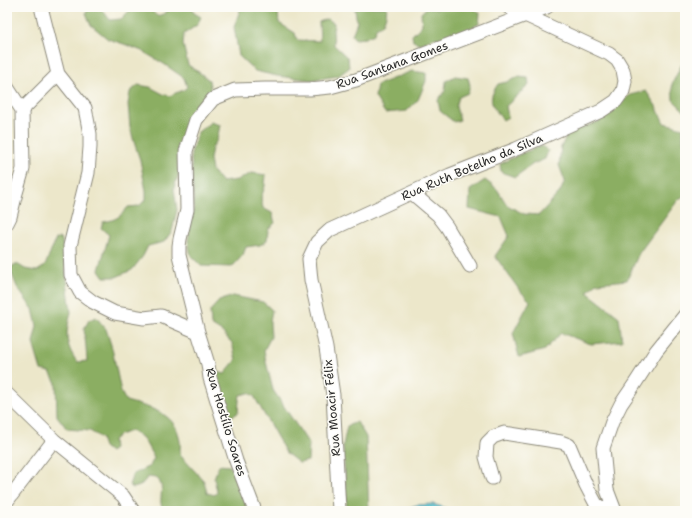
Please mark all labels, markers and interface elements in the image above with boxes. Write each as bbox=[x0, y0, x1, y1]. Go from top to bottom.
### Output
street label: Rua Santana Gomes bbox=[334, 37, 450, 93]
street label: Rua Ruth Botelho da Silva bbox=[399, 130, 546, 204]
street label: Rua Moacir Félix bbox=[320, 359, 344, 457]
street label: Rua Hostílio Soares bbox=[202, 366, 250, 478]

